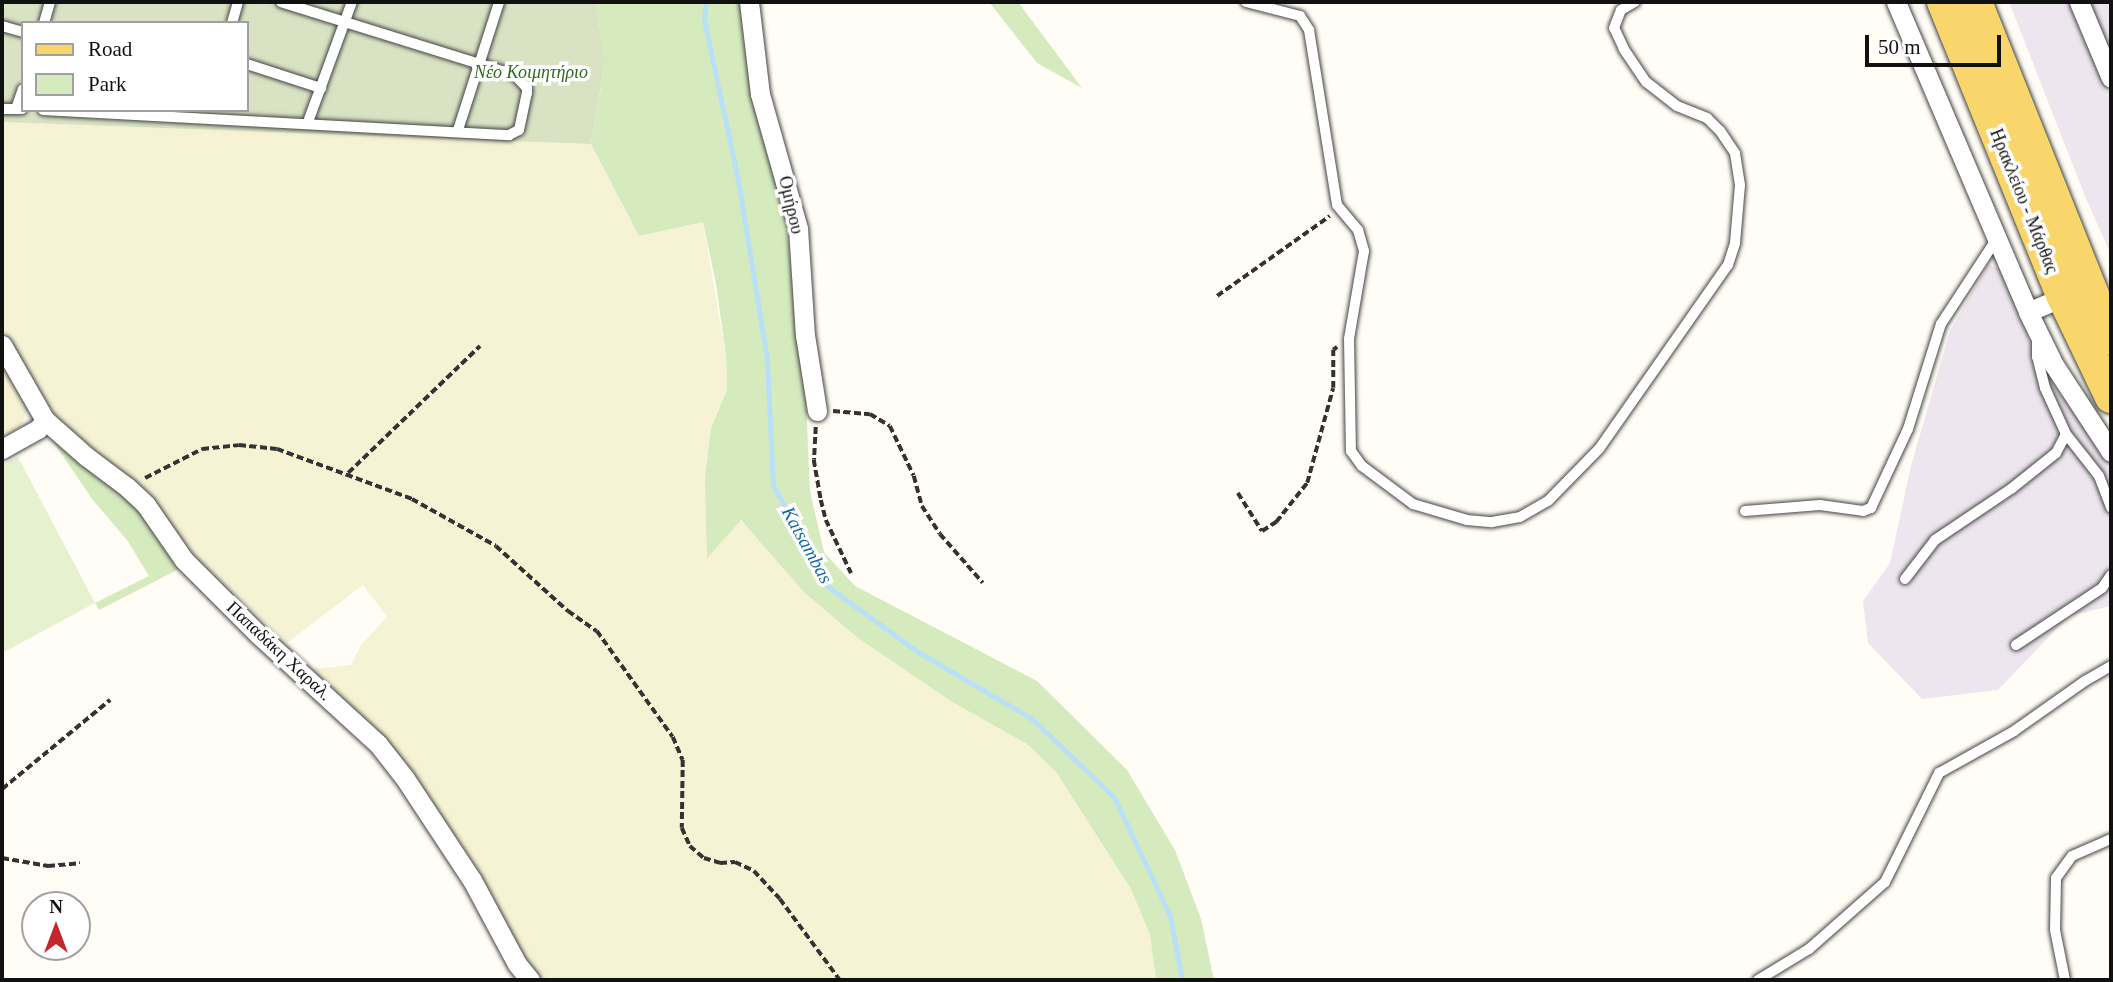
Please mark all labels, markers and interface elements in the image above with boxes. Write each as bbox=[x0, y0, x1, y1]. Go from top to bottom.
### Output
legend bbox=[21, 21, 248, 112]
scale bar bbox=[1868, 21, 2004, 65]
text: 50 m bbox=[1878, 35, 1921, 59]
text: Road bbox=[88, 37, 132, 61]
park label: Νέο Κοιμητήριο bbox=[474, 61, 588, 83]
text: Park bbox=[88, 72, 127, 96]
street label: Ηρακλείου - Μάρθας bbox=[1985, 126, 2063, 276]
street label: Ομήρου bbox=[774, 174, 808, 236]
water label: Katsambas bbox=[777, 503, 837, 587]
street label: Παπαδάκη Χαραλ. bbox=[222, 597, 336, 705]
north arrow bbox=[21, 891, 91, 961]
text: N bbox=[49, 896, 63, 917]

